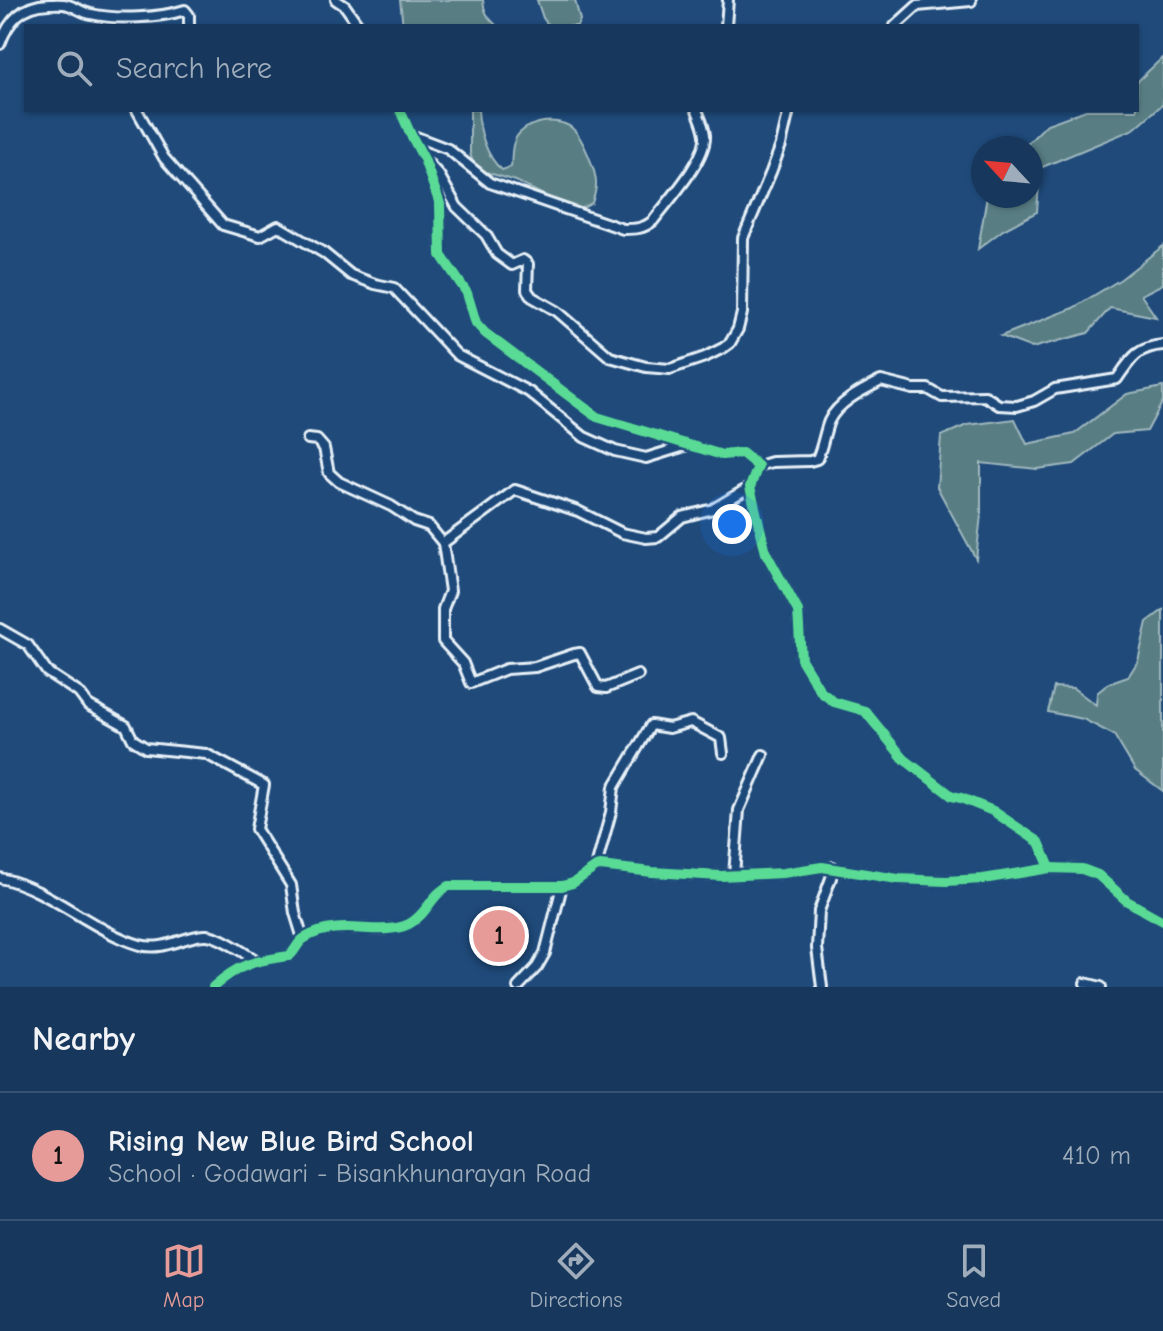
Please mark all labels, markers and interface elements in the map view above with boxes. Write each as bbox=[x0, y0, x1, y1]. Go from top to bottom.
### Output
search box bbox=[24, 24, 1139, 112]
icon: search bbox=[52, 46, 96, 90]
text: Search here bbox=[116, 51, 272, 86]
north arrow bbox=[971, 136, 1043, 208]
your location bbox=[712, 504, 752, 544]
pin: 1 bbox=[473, 906, 525, 966]
text: Nearby bbox=[32, 1019, 135, 1059]
text: Rising New Blue Bird School bbox=[108, 1124, 474, 1159]
text: 1 bbox=[53, 1141, 63, 1171]
text: 410 m bbox=[1062, 1141, 1131, 1171]
text: School · Godawari - Bisankhunarayan Road bbox=[108, 1159, 591, 1189]
tab: Map bbox=[162, 1239, 206, 1313]
tab: Directions bbox=[530, 1239, 623, 1313]
tab: Saved bbox=[946, 1239, 1001, 1313]

